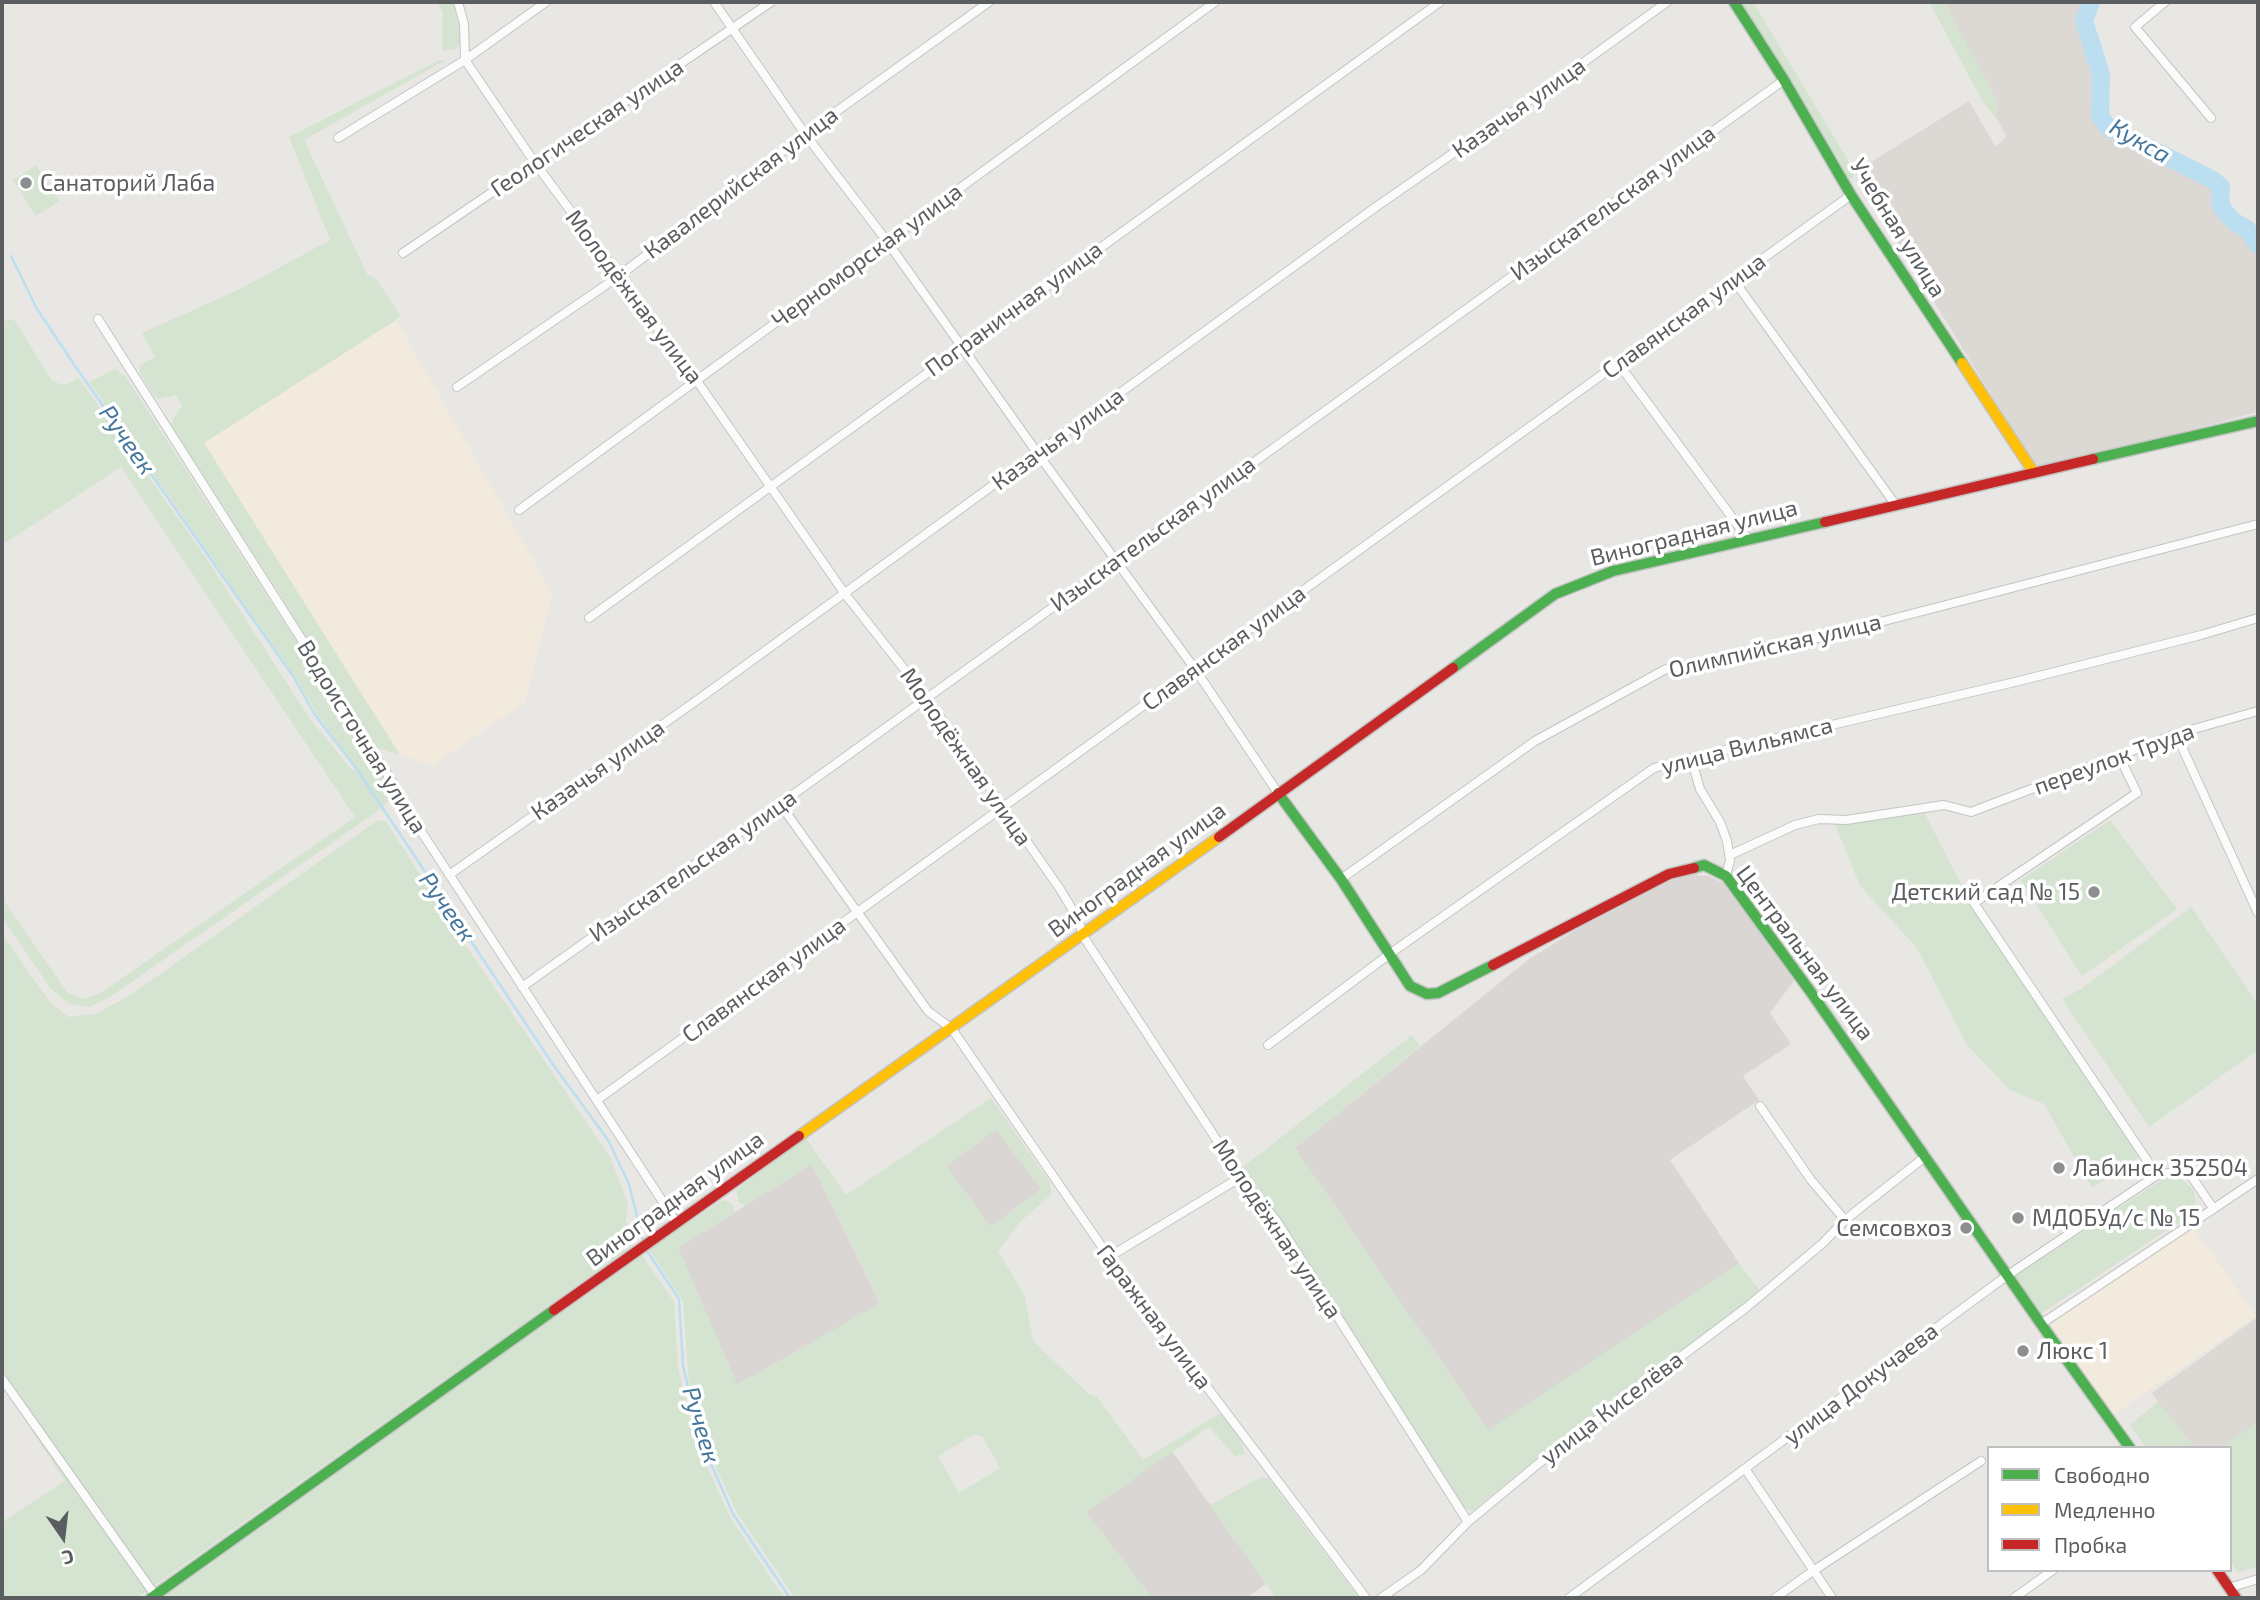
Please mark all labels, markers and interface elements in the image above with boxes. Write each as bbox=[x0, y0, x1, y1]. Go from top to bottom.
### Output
street label: Казачья улица bbox=[1447, 52, 1591, 164]
street label: Геологическая улица bbox=[485, 53, 689, 203]
street label: Кавалерийская улица bbox=[639, 101, 843, 265]
water label: Кукса bbox=[2105, 112, 2175, 170]
street label: Изыскательская улица bbox=[1505, 119, 1721, 287]
street label: Учебная улица bbox=[1844, 154, 1952, 302]
place label: Санаторий Лаба bbox=[40, 169, 215, 197]
marker: Санаторий Лаба bbox=[18, 175, 34, 191]
street label: Черноморская улица bbox=[766, 178, 968, 334]
street label: Молодёжная улица bbox=[560, 205, 708, 389]
street label: Пограничная улица bbox=[920, 235, 1108, 383]
street label: Славянская улица bbox=[1597, 247, 1771, 385]
street label: Казачья улица bbox=[987, 382, 1129, 496]
water label: Ручеек bbox=[93, 400, 161, 480]
street label: Изыскательская улица bbox=[1045, 450, 1261, 618]
street label: Виноградная улица bbox=[1588, 494, 1800, 572]
street label: Славянская улица bbox=[1137, 579, 1311, 717]
street label: Олимпийская улица bbox=[1666, 608, 1884, 684]
street label: Водоисточная улица bbox=[291, 635, 433, 839]
street label: Молодёжная улица bbox=[894, 663, 1038, 851]
street label: улица Вильямса bbox=[1658, 711, 1836, 781]
street label: Казачья улица bbox=[526, 714, 670, 826]
street label: переулок Труда bbox=[2030, 717, 2198, 801]
street label: Изыскательская улица bbox=[584, 784, 802, 948]
street label: Виноградная улица bbox=[1043, 796, 1231, 944]
street label: Центральная улица bbox=[1730, 860, 1880, 1046]
water label: Ручеек bbox=[413, 867, 481, 947]
place label: Детский сад № 15 bbox=[1891, 878, 2080, 906]
marker: Детский сад № 15 bbox=[2086, 884, 2102, 900]
street label: Славянская улица bbox=[677, 911, 851, 1049]
street label: Виноградная улица bbox=[581, 1125, 769, 1273]
street label: Молодёжная улица bbox=[1207, 1134, 1347, 1324]
place label: Лабинск 352504 bbox=[2073, 1154, 2248, 1182]
marker: Лабинск 352504 bbox=[2051, 1160, 2067, 1176]
place label: МДОБУд/с № 15 bbox=[2032, 1204, 2200, 1232]
marker: МДОБУд/с № 15 bbox=[2010, 1210, 2026, 1226]
place label: Семсовхоз bbox=[1836, 1214, 1952, 1242]
marker: Семсовхоз bbox=[1958, 1220, 1974, 1236]
street label: Гаражная улица bbox=[1091, 1239, 1217, 1395]
street label: улица Докучаева bbox=[1779, 1317, 1943, 1451]
place label: Люкс 1 bbox=[2037, 1337, 2108, 1365]
marker: Люкс 1 bbox=[2015, 1343, 2031, 1359]
street label: улица Киселёва bbox=[1535, 1346, 1689, 1470]
water label: Ручеек bbox=[676, 1383, 726, 1467]
legend bbox=[1987, 1446, 2232, 1572]
text: Свободно bbox=[2054, 1462, 2150, 1487]
text: Медленно bbox=[2054, 1497, 2156, 1522]
north arrow bbox=[28, 1502, 98, 1572]
text: Пробка bbox=[2054, 1532, 2127, 1557]
text: С bbox=[60, 1545, 76, 1570]

